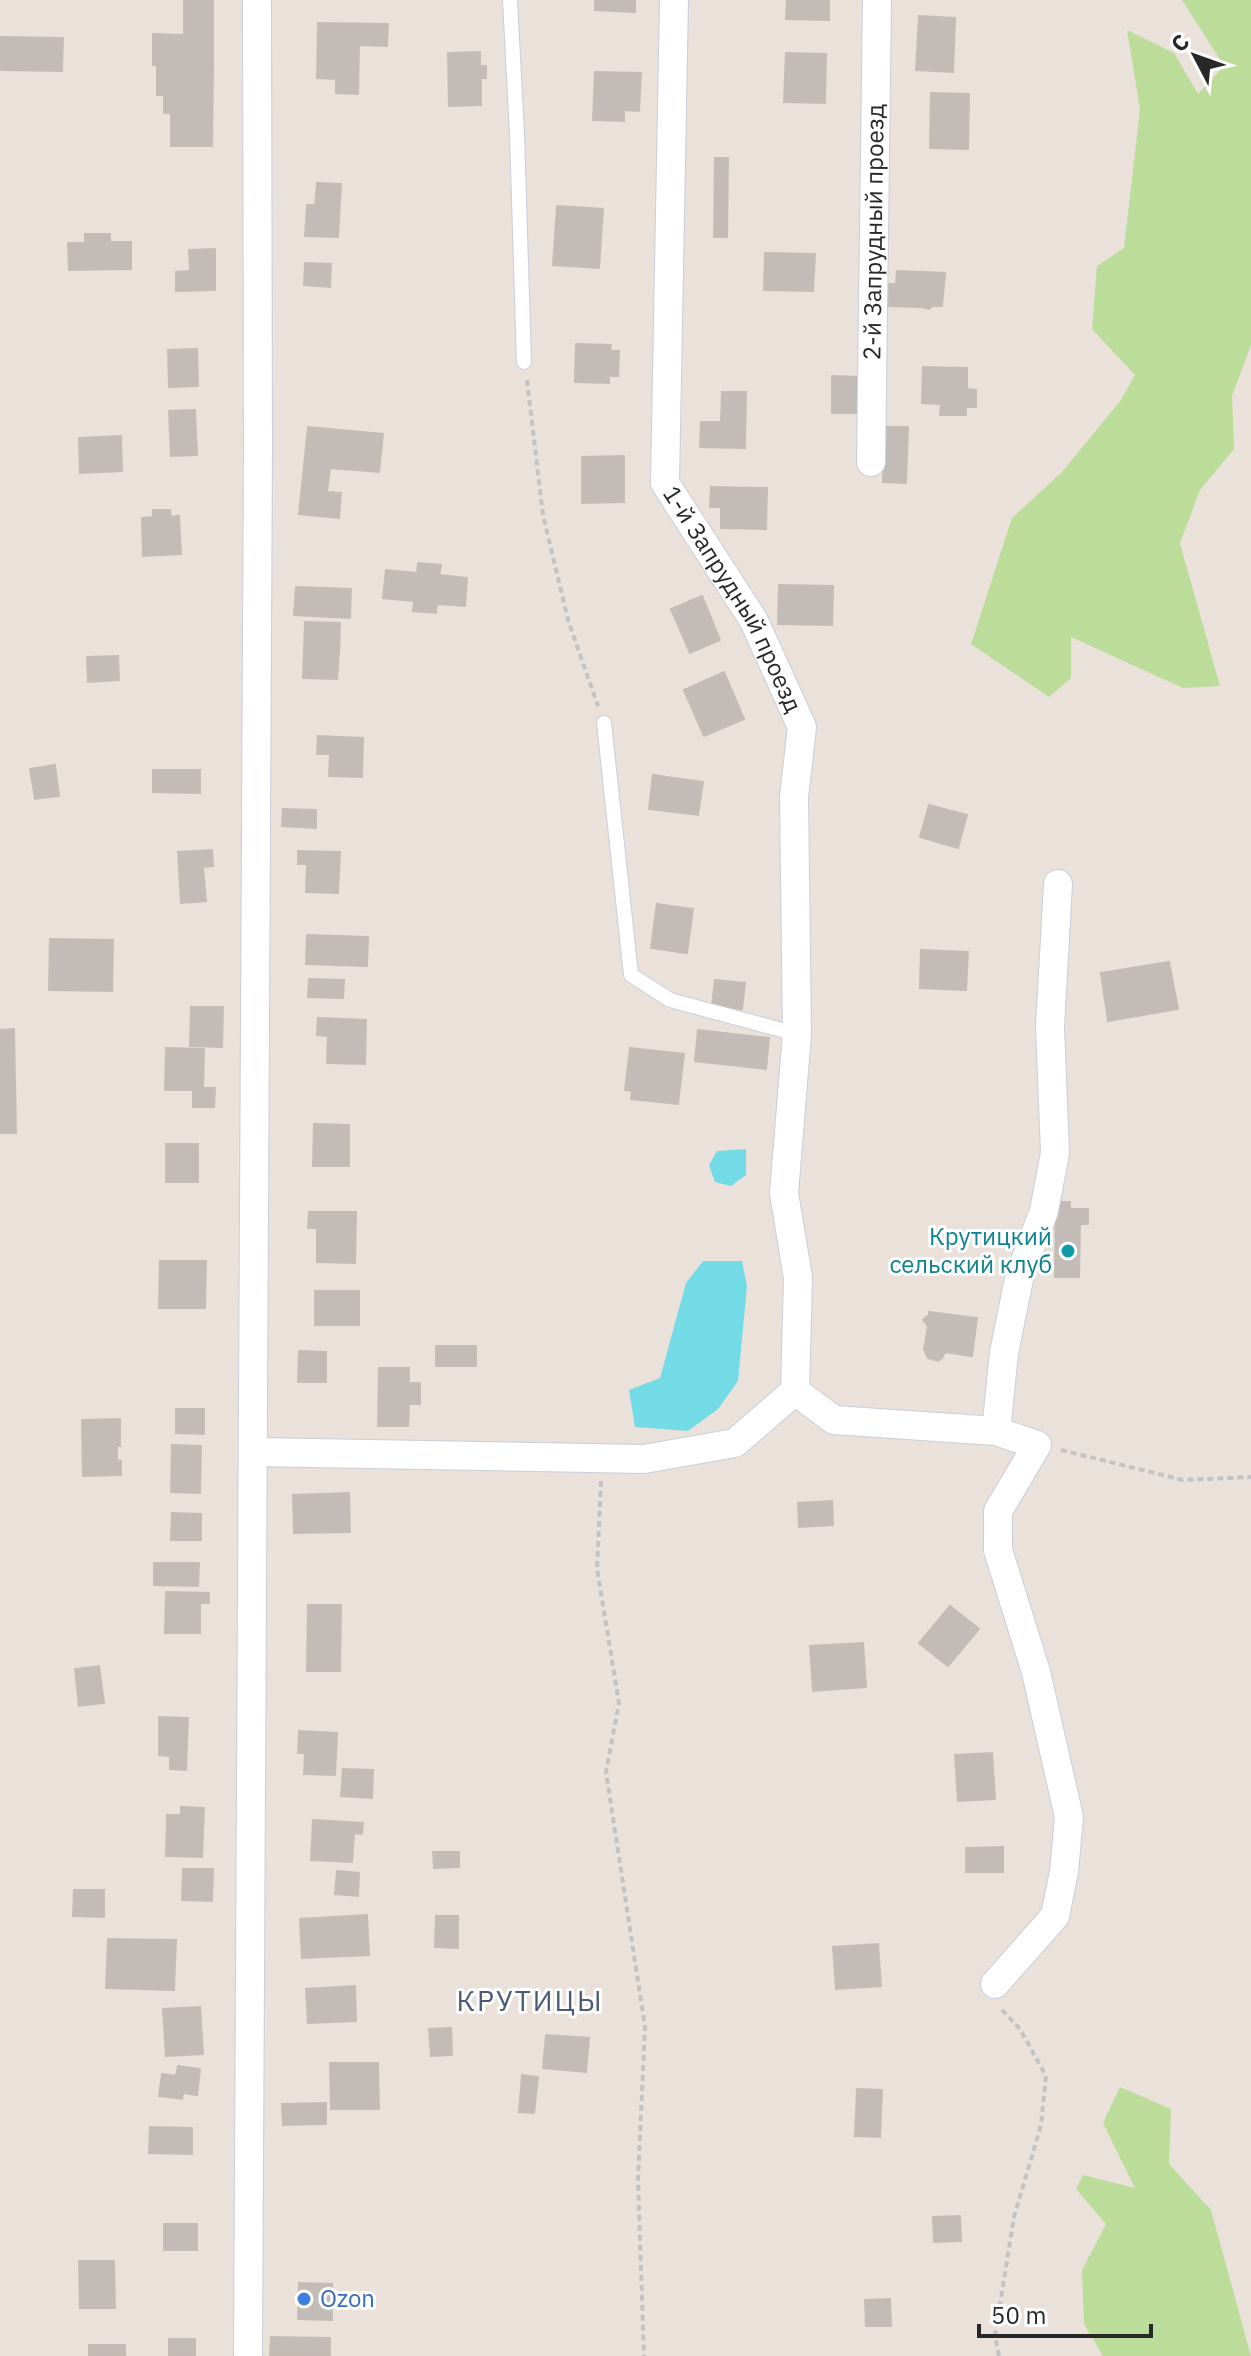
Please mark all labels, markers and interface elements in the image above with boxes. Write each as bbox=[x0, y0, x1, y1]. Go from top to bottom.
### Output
north arrow bbox=[1155, 16, 1235, 96]
text: С bbox=[1164, 28, 1195, 57]
street label: 2-й Запрудный проезд bbox=[855, 104, 891, 360]
street label: 1-й Запрудный проезд bbox=[656, 479, 810, 717]
place label: Крутицкий сельский клуб bbox=[889, 1220, 1052, 1280]
marker: Крутицкий сельский клуб bbox=[1059, 1242, 1077, 1260]
district label: КРУТИЦЫ bbox=[456, 1982, 604, 2019]
place label: Ozon bbox=[320, 2282, 375, 2314]
scale bar bbox=[979, 2288, 1151, 2338]
marker: Ozon bbox=[295, 2290, 313, 2308]
text: 50 m bbox=[991, 2299, 1046, 2331]

